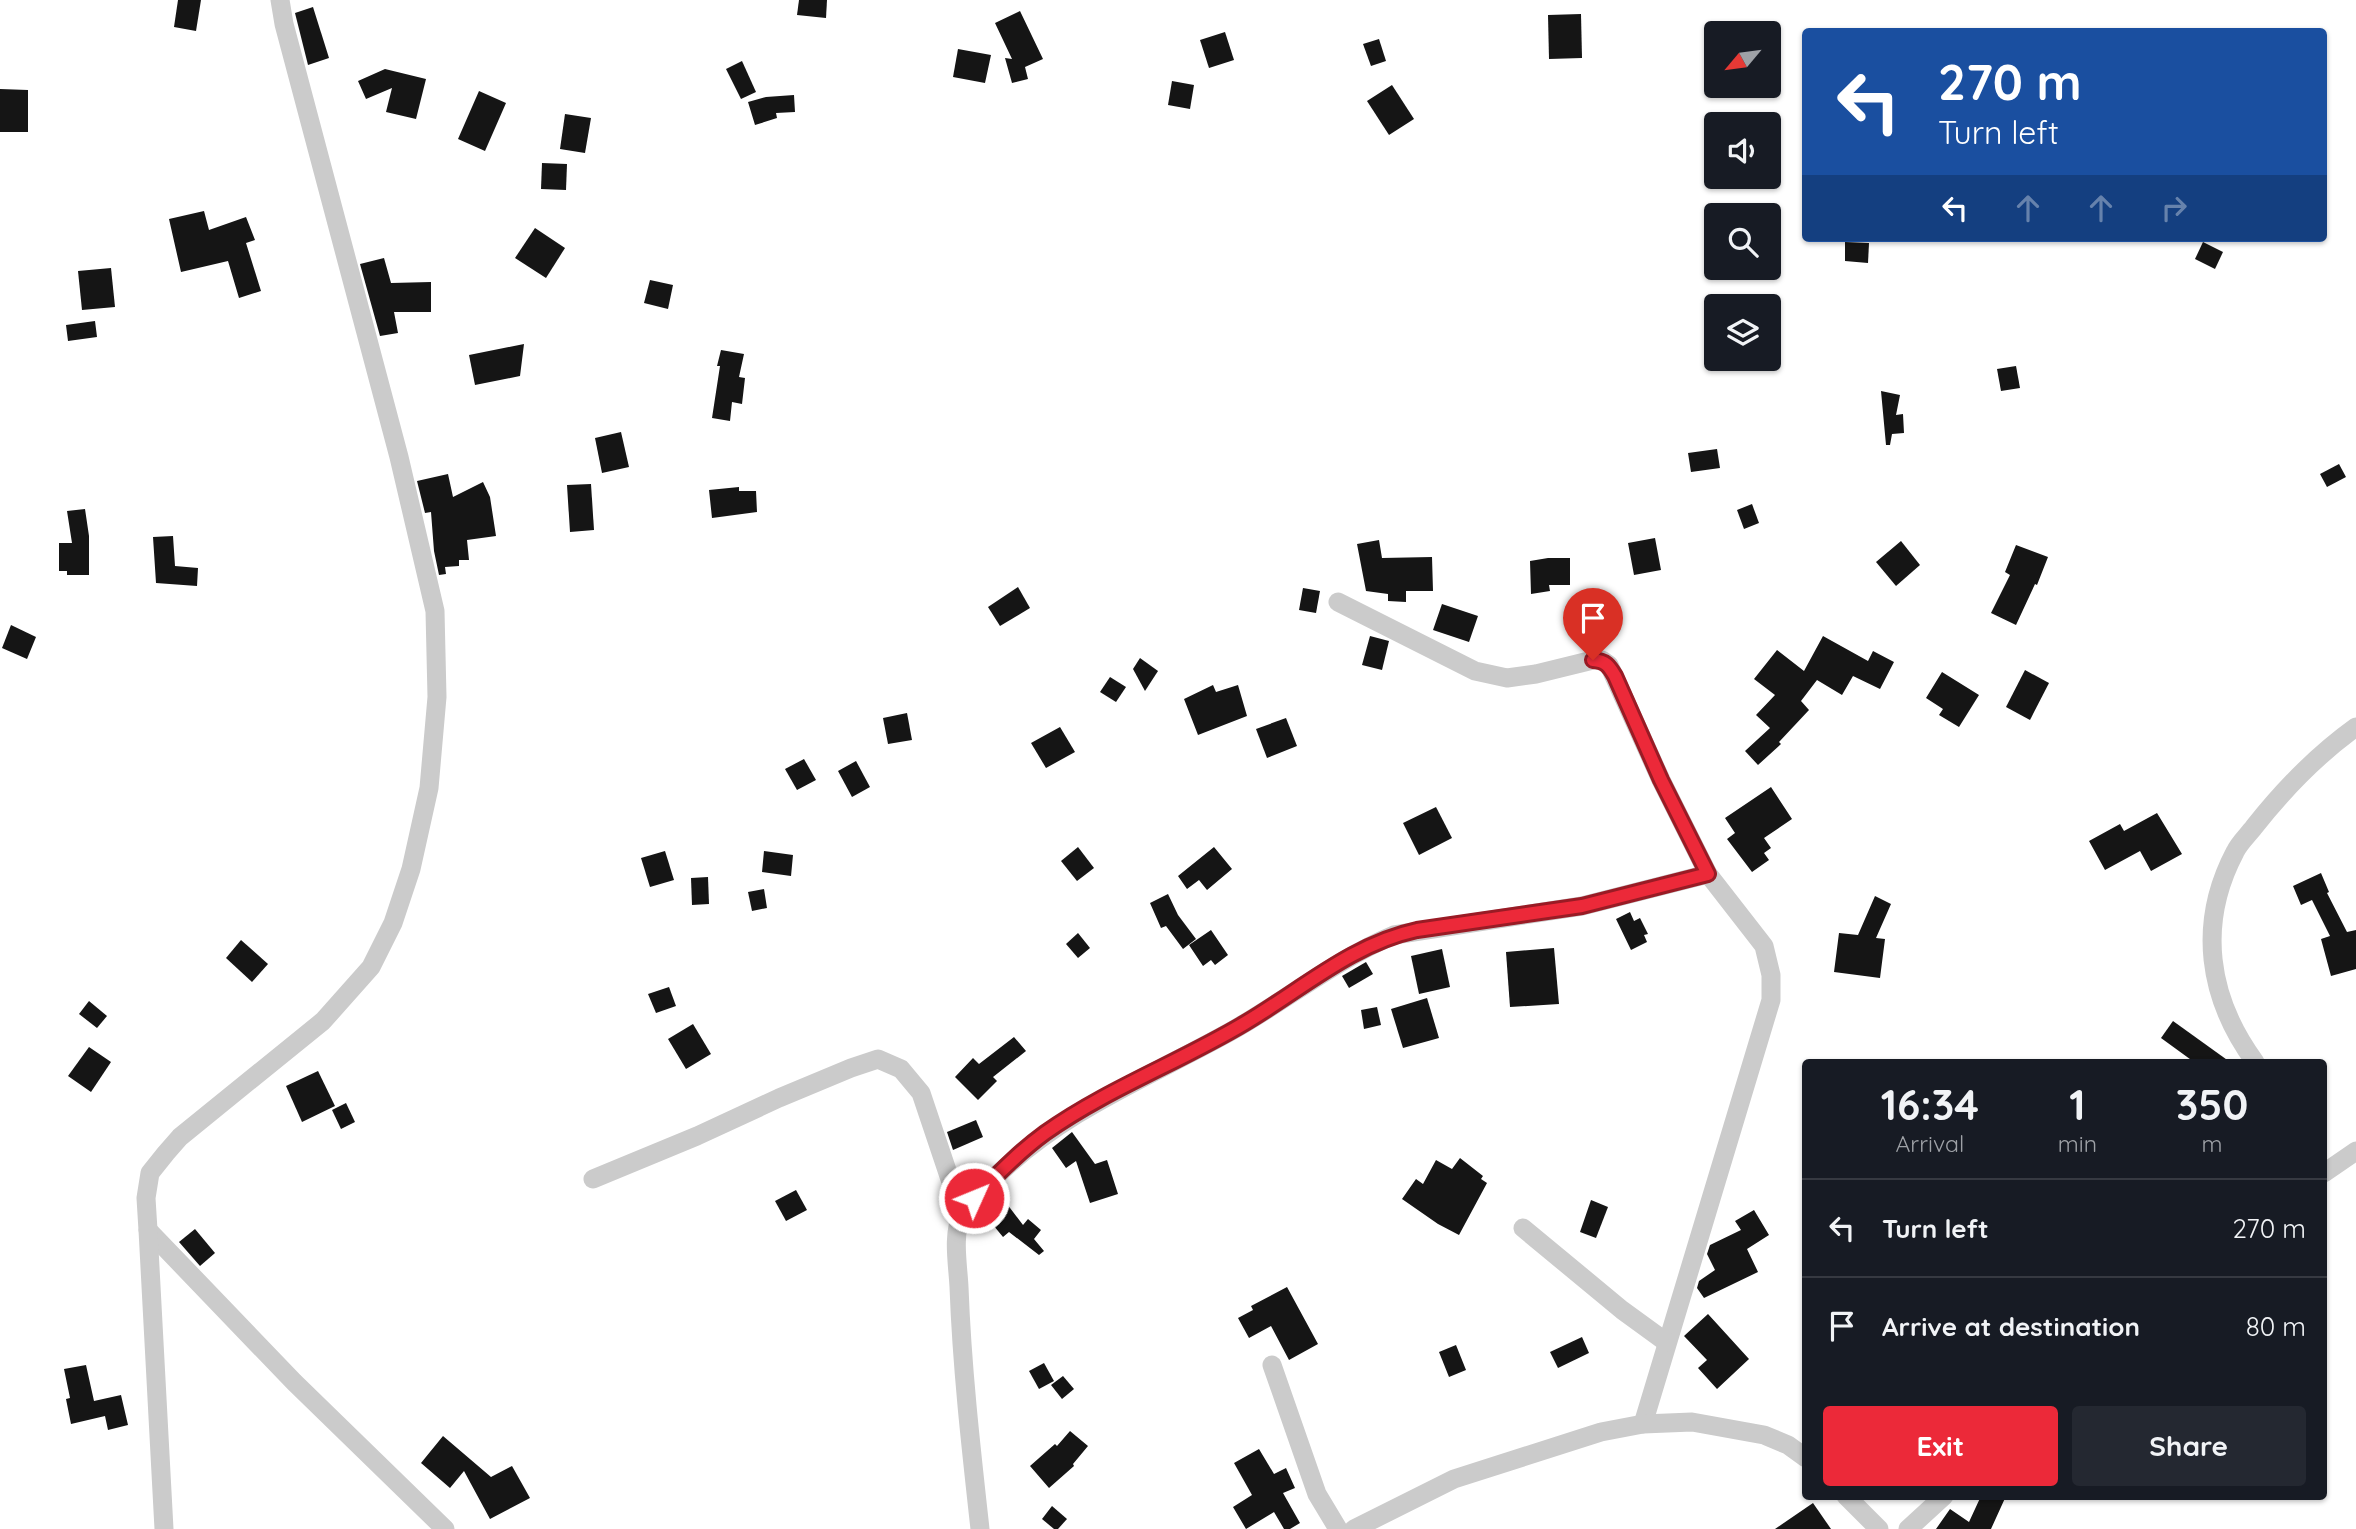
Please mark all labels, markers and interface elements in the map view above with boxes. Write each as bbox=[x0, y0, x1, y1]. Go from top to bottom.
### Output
north arrow bbox=[1704, 21, 1782, 98]
map controls bbox=[1704, 21, 1781, 371]
text: 270 m bbox=[1938, 51, 2082, 112]
icon: left bbox=[1823, 56, 1914, 147]
button: sound bbox=[1704, 112, 1781, 189]
text: Turn left bbox=[1938, 112, 2059, 152]
icon: left bbox=[1936, 189, 1974, 227]
icon: ahead bbox=[2009, 189, 2047, 227]
icon: ahead bbox=[2082, 189, 2120, 227]
icon: right bbox=[2155, 189, 2193, 227]
button: search bbox=[1704, 203, 1781, 280]
button: layers bbox=[1704, 294, 1781, 371]
pin bbox=[1563, 588, 1623, 660]
icon: arrive bbox=[1574, 599, 1612, 637]
text: 16:34 bbox=[1881, 1078, 1979, 1131]
text: 1 bbox=[2069, 1078, 2086, 1131]
text: 350 bbox=[2176, 1078, 2248, 1131]
text: Arrival bbox=[1895, 1129, 1964, 1158]
text: min bbox=[2058, 1129, 2097, 1158]
text: m bbox=[2201, 1129, 2222, 1158]
position arrow bbox=[937, 1161, 1011, 1235]
icon: left bbox=[1823, 1209, 1861, 1247]
text: Turn left bbox=[1882, 1212, 1989, 1245]
text: 270 m bbox=[2232, 1212, 2306, 1245]
icon: arrive bbox=[1823, 1307, 1861, 1345]
text: Arrive at destination bbox=[1882, 1310, 2140, 1343]
text: 80 m bbox=[2246, 1310, 2306, 1343]
button: Exit bbox=[1823, 1406, 2058, 1486]
button: Share bbox=[2072, 1406, 2306, 1486]

